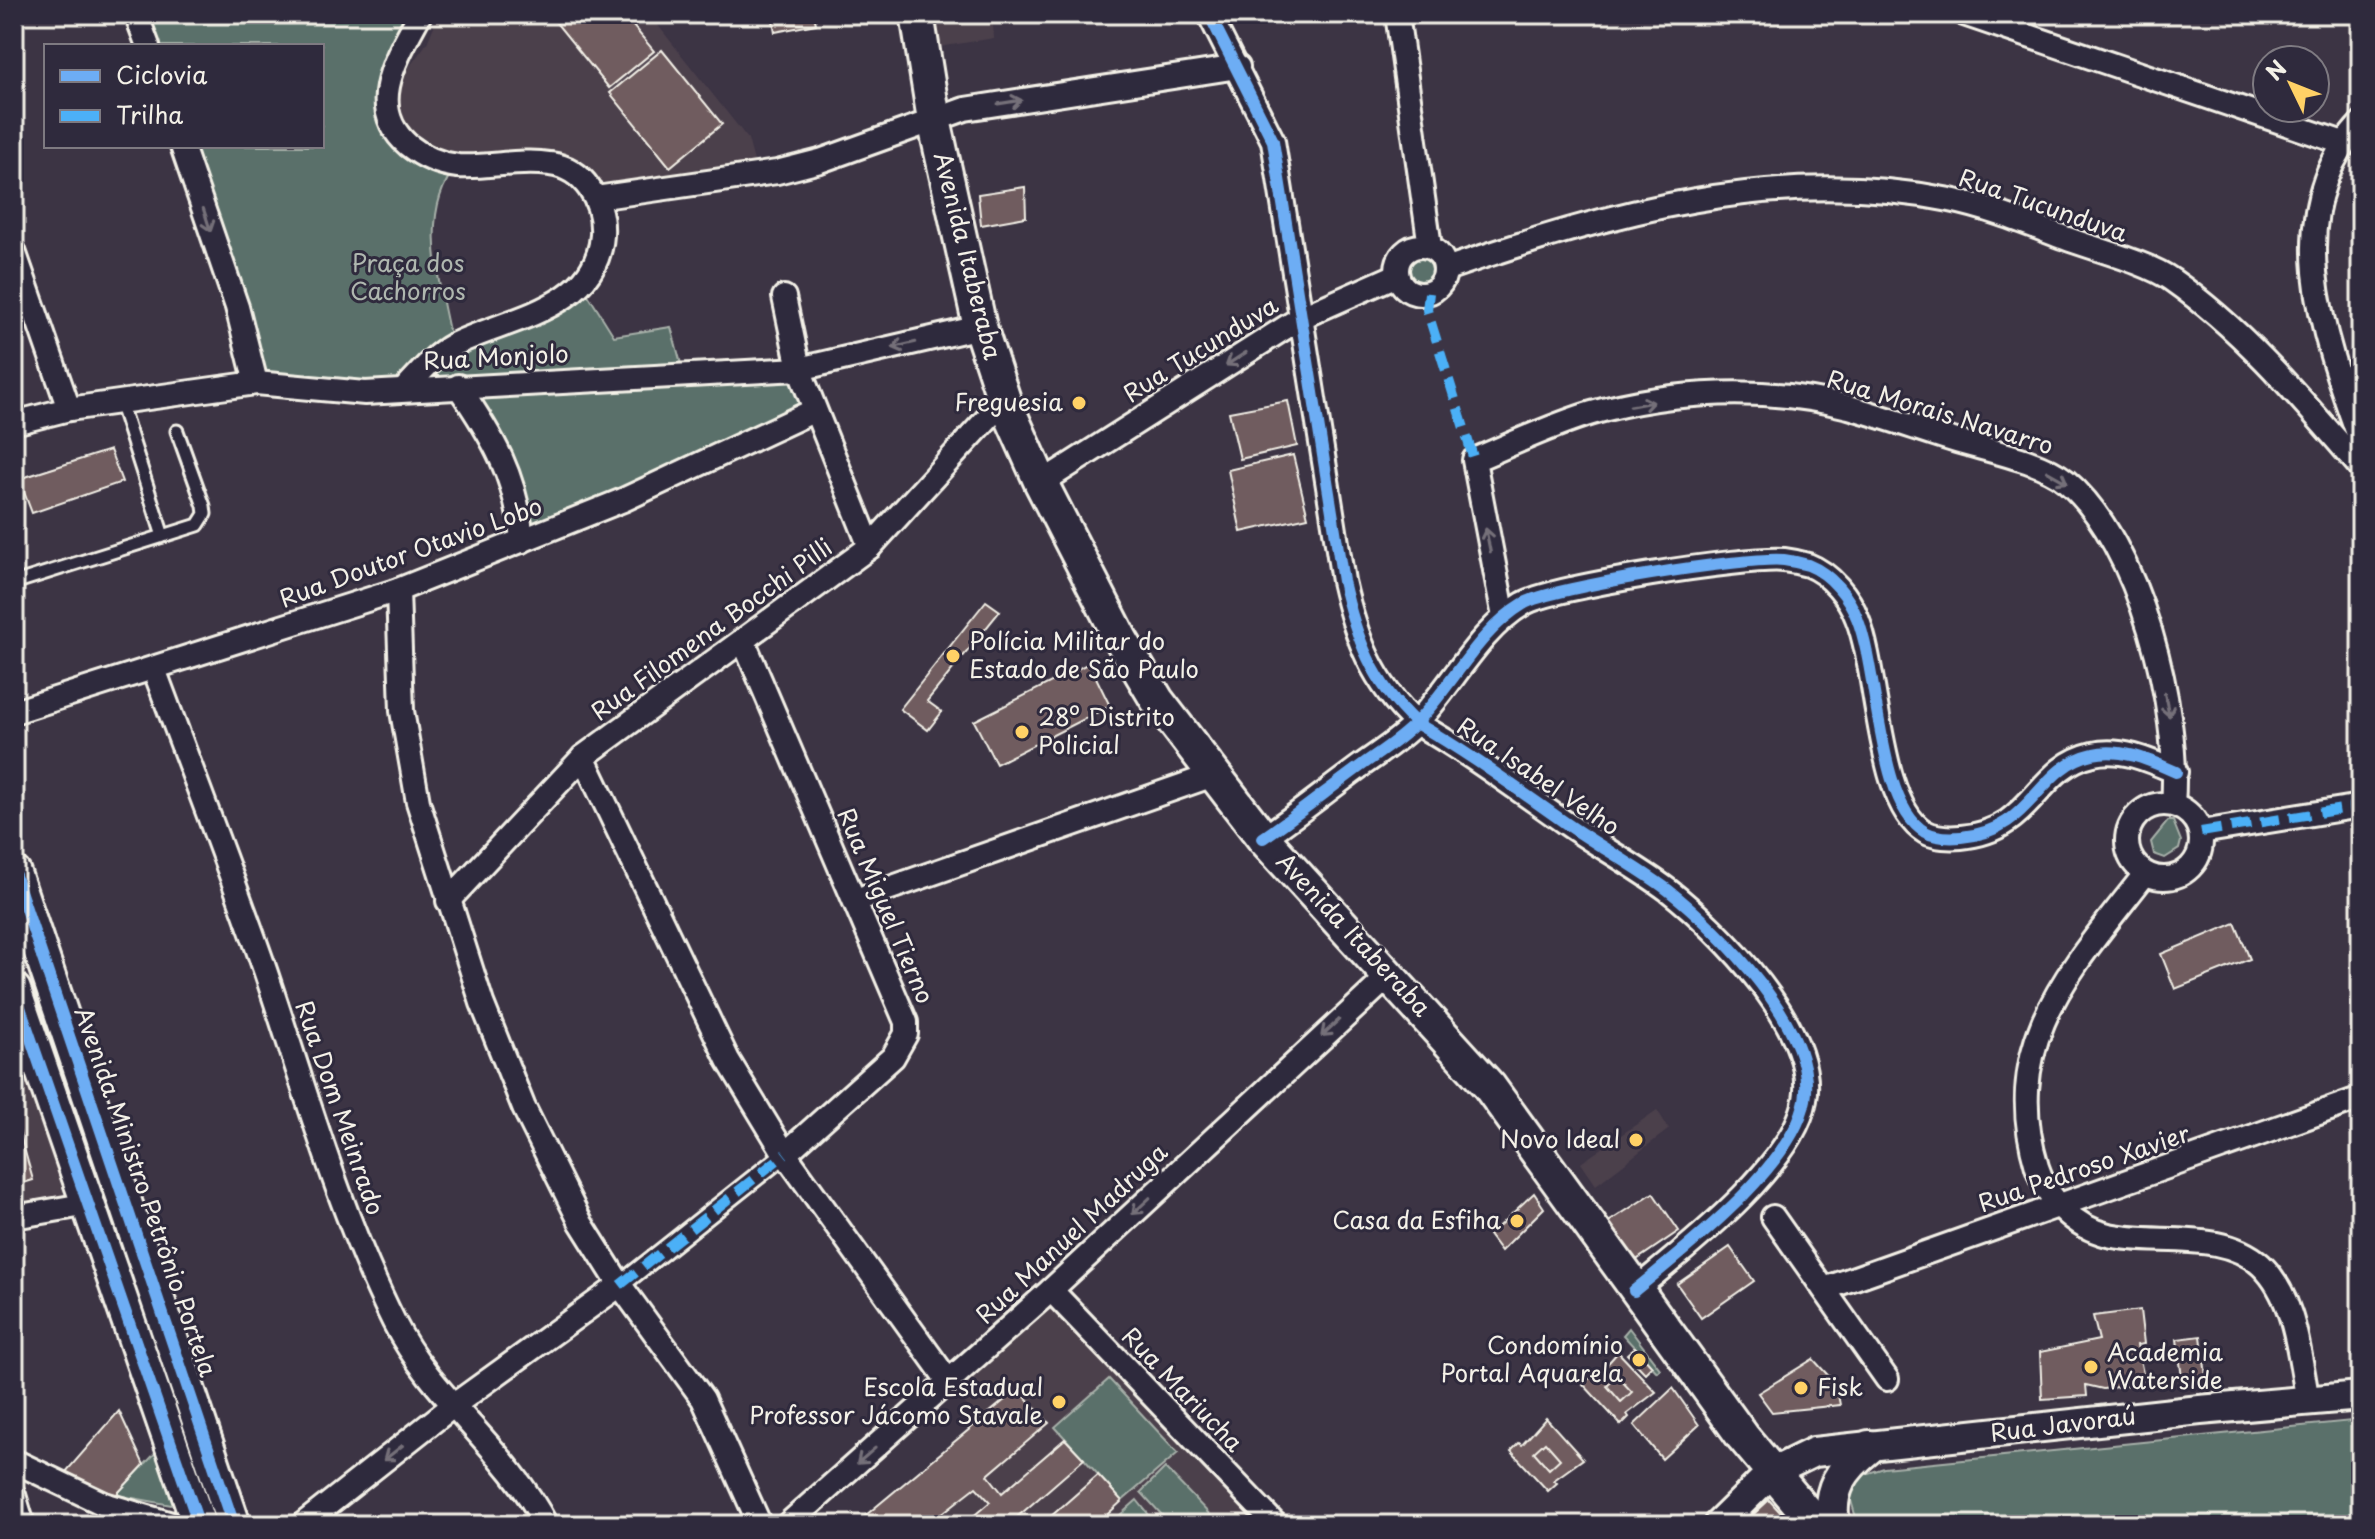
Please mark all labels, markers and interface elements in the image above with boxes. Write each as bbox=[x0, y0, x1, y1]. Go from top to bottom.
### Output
legend bbox=[44, 44, 324, 148]
north arrow bbox=[2251, 44, 2331, 124]
text: N bbox=[2257, 52, 2293, 87]
text: Ciclovia bbox=[116, 56, 207, 92]
one-way arrow bbox=[997, 94, 1022, 109]
text: Trilha bbox=[116, 96, 183, 132]
street label: Avenida Itaberaba bbox=[926, 148, 1012, 363]
street label: Rua Tucunduva bbox=[1954, 158, 2133, 250]
one-way arrow bbox=[201, 207, 216, 232]
park label: Praça dos Cachorros bbox=[350, 244, 466, 308]
street label: Rua Tucunduva bbox=[1116, 286, 1285, 410]
street label: Rua Monjolo bbox=[422, 334, 569, 378]
one-way arrow bbox=[891, 338, 917, 353]
one-way arrow bbox=[1225, 351, 1248, 367]
street label: Rua Morais Navarro bbox=[1823, 360, 2058, 463]
place label: Freguesia bbox=[954, 383, 1063, 419]
marker: Freguesia bbox=[1070, 394, 1088, 412]
one-way arrow bbox=[1629, 396, 1655, 411]
one-way arrow bbox=[2045, 470, 2068, 486]
street label: Rua Doutor Otavio Lobo bbox=[274, 487, 547, 615]
street label: Rua Filomena Bocchi Pilli bbox=[583, 528, 839, 728]
one-way arrow bbox=[1479, 528, 1494, 554]
place label: Polícia Militar do Estado de São Paulo bbox=[969, 622, 1199, 686]
marker: Polícia Militar do Estado de São Paulo bbox=[944, 647, 962, 665]
one-way arrow bbox=[2160, 692, 2175, 717]
place label: 28º Distrito Policial bbox=[1038, 698, 1175, 762]
street label: Rua Isabel Velho bbox=[1450, 707, 1628, 843]
marker: 28º Distrito Policial bbox=[1013, 723, 1031, 741]
street label: Rua Miguel Tierno bbox=[829, 802, 944, 1009]
street label: Avenida Itaberaba bbox=[1269, 844, 1440, 1024]
street label: Rua Dom Meinrado bbox=[287, 995, 394, 1219]
street label: Avenida Ministro Petrônio Portela bbox=[67, 1002, 227, 1381]
one-way arrow bbox=[1320, 1018, 1340, 1037]
street label: Rua Pedroso Xavier bbox=[1973, 1114, 2194, 1220]
place label: Novo Ideal bbox=[1500, 1120, 1620, 1156]
marker: Novo Ideal bbox=[1627, 1131, 1645, 1149]
street label: Rua Manuel Madruga bbox=[967, 1134, 1175, 1331]
one-way arrow bbox=[1131, 1196, 1151, 1214]
place label: Casa da Esfiha bbox=[1332, 1201, 1501, 1237]
marker: Casa da Esfiha bbox=[1508, 1212, 1526, 1230]
street label: Rua Mariucha bbox=[1115, 1318, 1252, 1459]
place label: Condomínio Portal Aquarela bbox=[1441, 1326, 1623, 1390]
place label: Academia Waterside bbox=[2107, 1333, 2223, 1397]
marker: Condomínio Portal Aquarela bbox=[1630, 1351, 1648, 1369]
marker: Academia Waterside bbox=[2082, 1358, 2100, 1376]
place label: Escola Estadual Professor Jácomo Stavale bbox=[749, 1368, 1043, 1432]
place label: Fisk bbox=[1817, 1368, 1863, 1404]
marker: Fisk bbox=[1792, 1379, 1810, 1397]
marker: Escola Estadual Professor Jácomo Stavale bbox=[1050, 1393, 1068, 1411]
street label: Rua Javoraú bbox=[1988, 1396, 2137, 1450]
one-way arrow bbox=[383, 1444, 404, 1462]
one-way arrow bbox=[856, 1447, 876, 1465]

